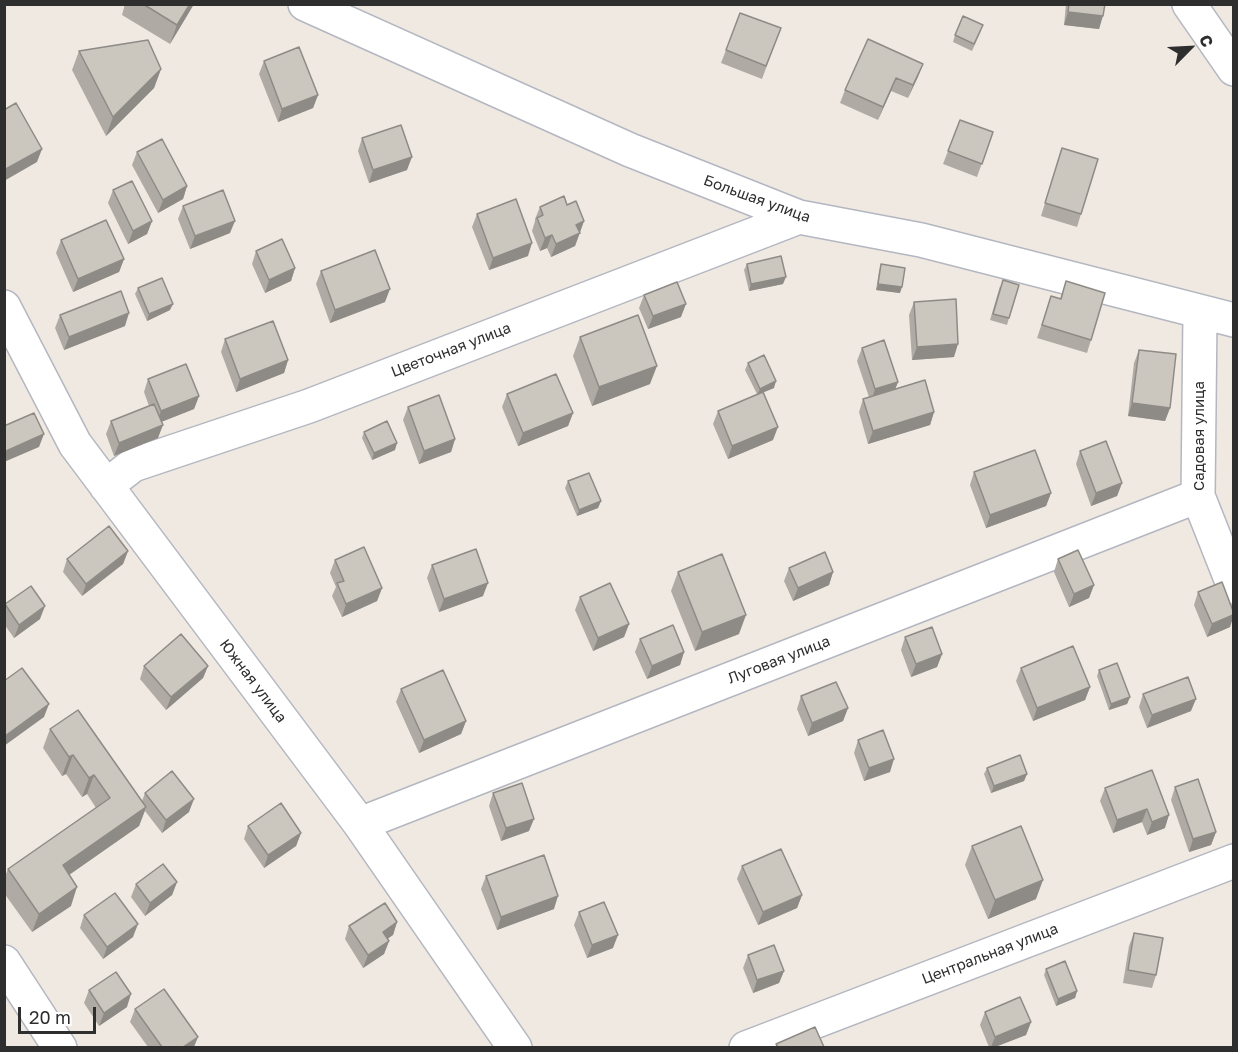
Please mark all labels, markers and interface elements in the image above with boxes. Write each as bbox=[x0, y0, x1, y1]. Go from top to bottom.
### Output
north arrow bbox=[1160, 18, 1220, 78]
text: С bbox=[1195, 31, 1218, 50]
street label: Большая улица bbox=[701, 171, 813, 227]
street label: Цветочная улица bbox=[389, 319, 513, 381]
street label: Садовая улица bbox=[1190, 381, 1208, 491]
street label: Луговая улица bbox=[725, 632, 833, 688]
street label: Южная улица bbox=[216, 636, 290, 726]
street label: Центральная улица bbox=[919, 920, 1061, 988]
scale bar bbox=[21, 995, 99, 1033]
text: 20 m bbox=[29, 1006, 71, 1028]

